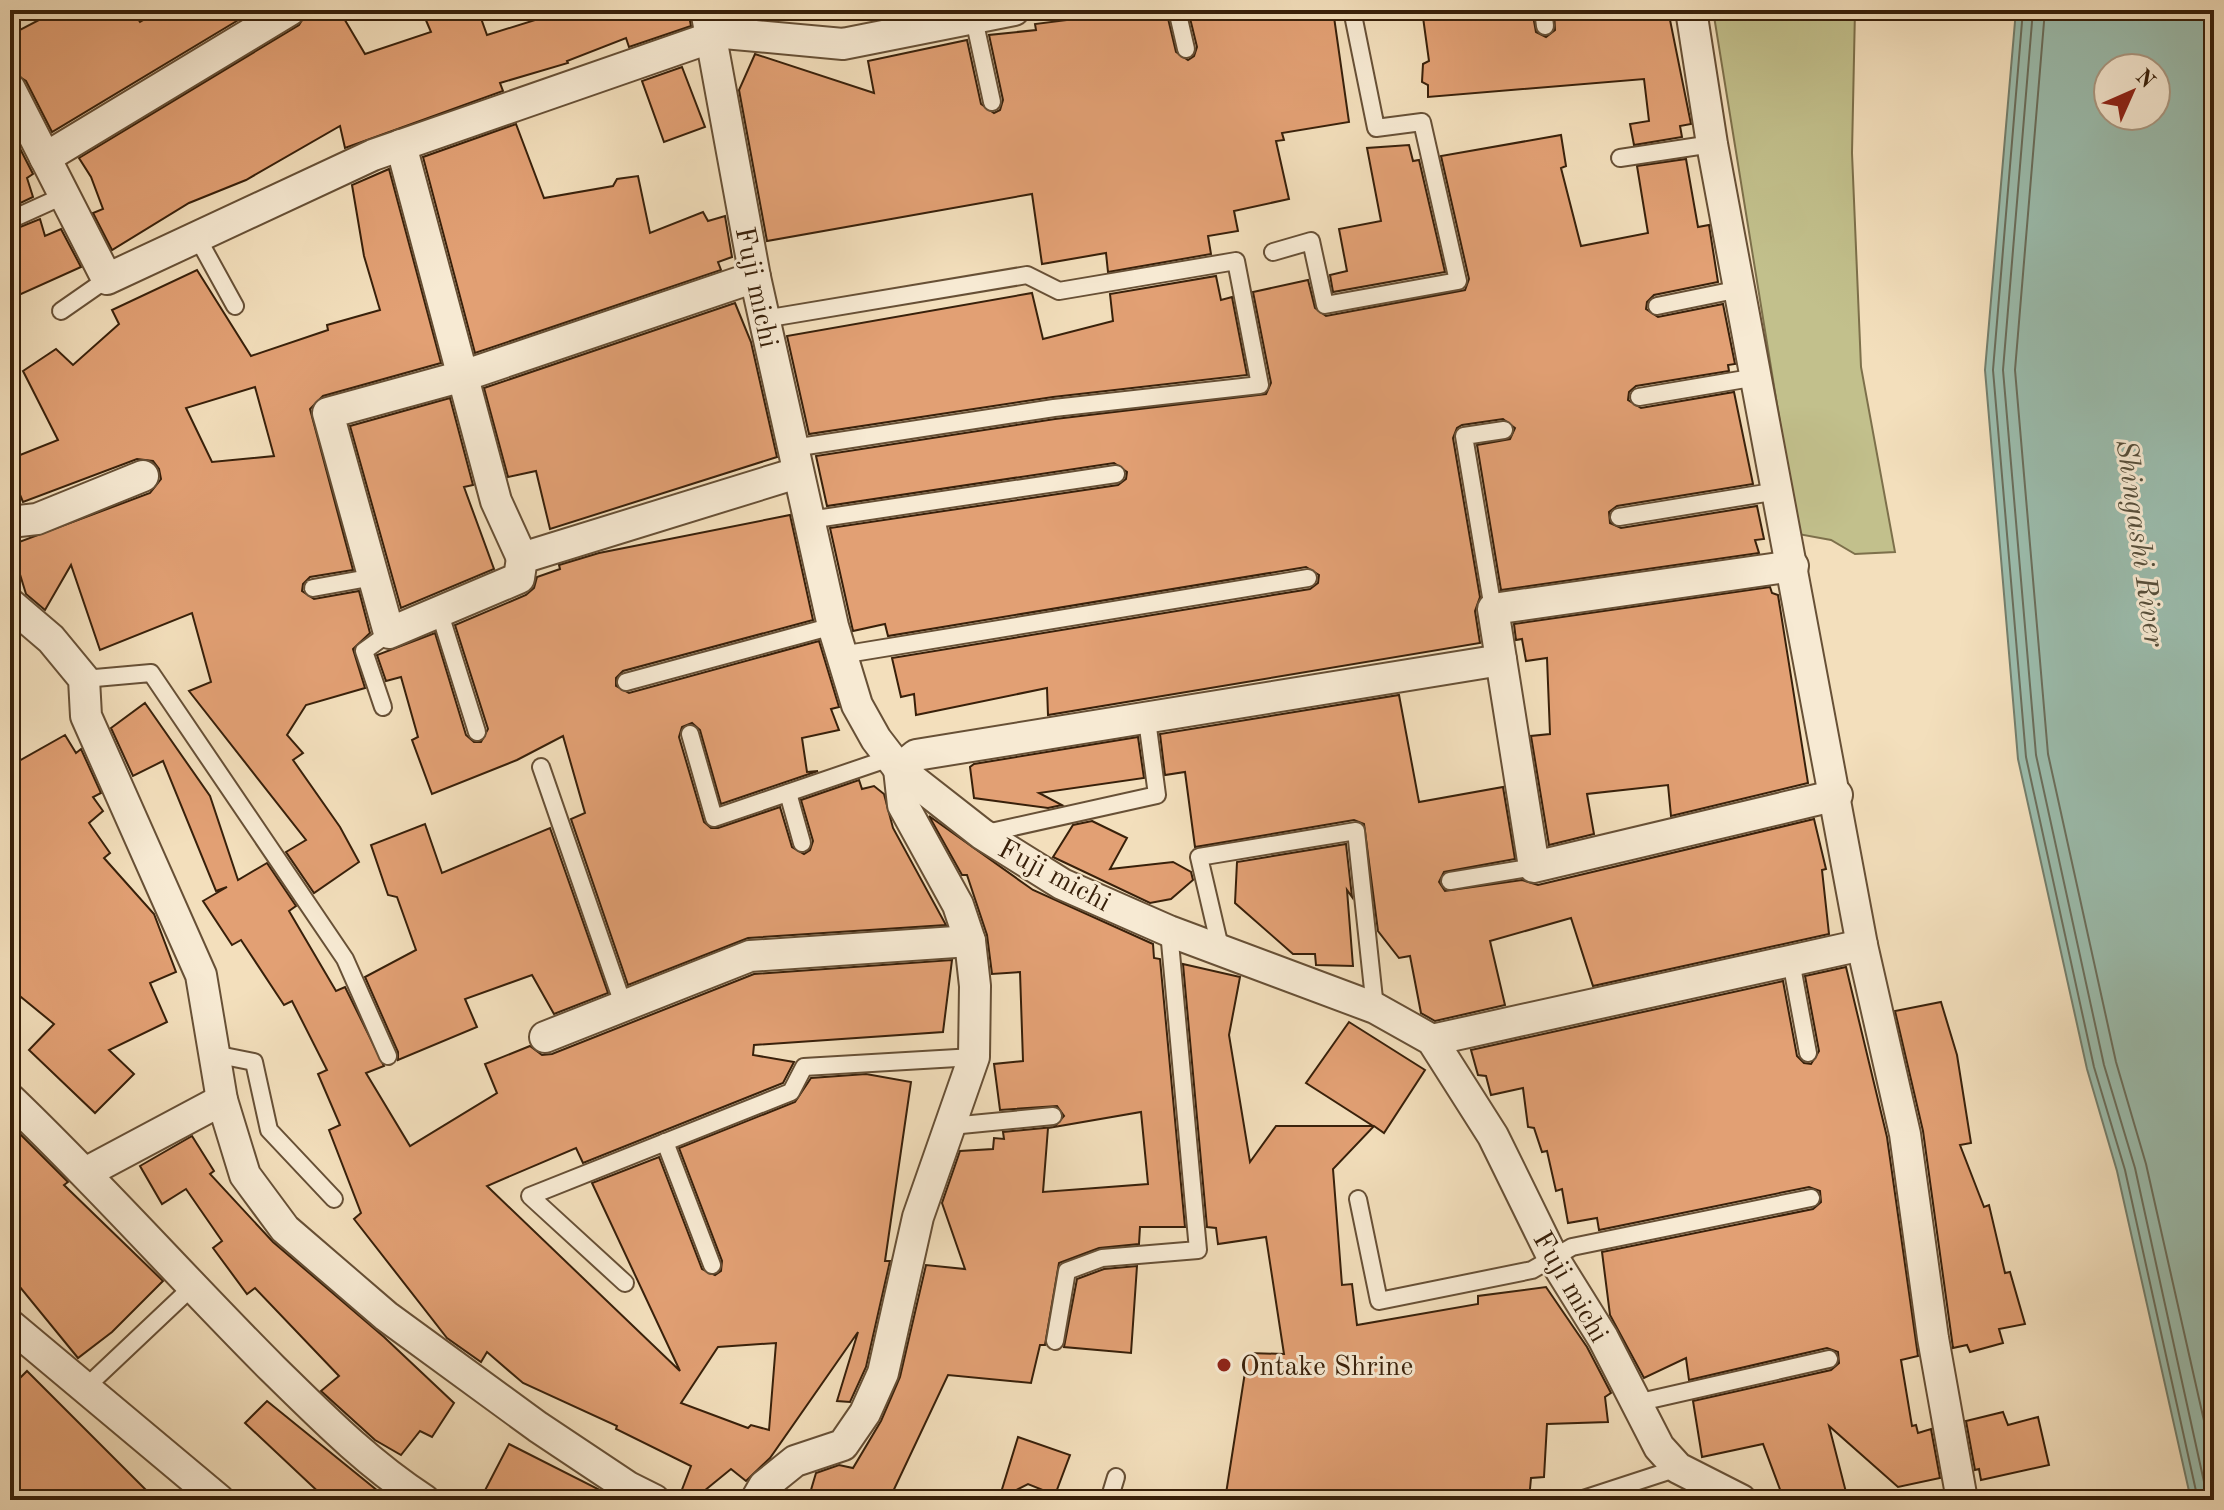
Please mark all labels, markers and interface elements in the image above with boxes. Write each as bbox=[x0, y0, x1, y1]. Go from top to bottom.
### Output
north arrow bbox=[2092, 52, 2172, 132]
text: N bbox=[2131, 66, 2159, 93]
street label: Fuji michi bbox=[729, 225, 782, 351]
water label: Shingashi River bbox=[2110, 438, 2169, 650]
street label: Fuji michi bbox=[993, 835, 1114, 918]
street label: Fuji michi bbox=[1527, 1227, 1612, 1348]
place label: Ontake Shrine bbox=[1240, 1354, 1413, 1382]
marker: Ontake Shrine bbox=[1215, 1356, 1233, 1374]

